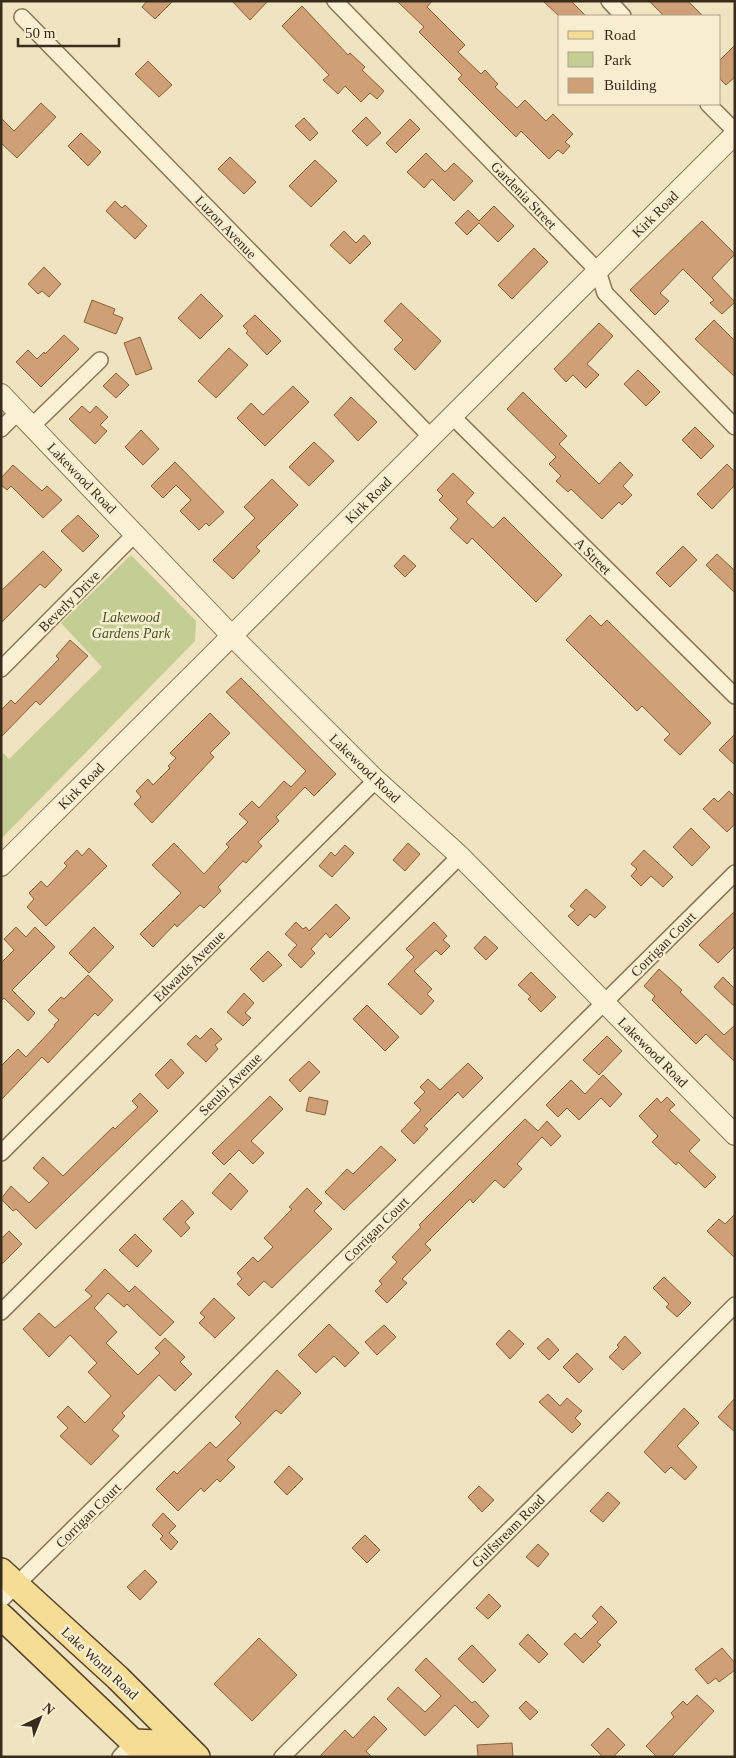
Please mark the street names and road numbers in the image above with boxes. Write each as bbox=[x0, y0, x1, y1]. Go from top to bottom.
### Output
street label: Gardenia Street bbox=[488, 159, 559, 232]
street label: Kirk Road bbox=[629, 188, 681, 240]
street label: Luzon Avenue bbox=[192, 193, 259, 262]
street label: Lakewood Road bbox=[44, 440, 119, 517]
street label: Kirk Road bbox=[342, 474, 394, 526]
street label: A Street bbox=[571, 535, 614, 578]
street label: Beverly Drive bbox=[36, 568, 103, 635]
street label: Lakewood Road bbox=[326, 731, 403, 806]
street label: Kirk Road bbox=[55, 760, 107, 812]
street label: Corrigan Court bbox=[628, 909, 699, 980]
street label: Edwards Avenue bbox=[151, 928, 228, 1005]
street label: Lakewood Road bbox=[615, 1014, 691, 1090]
street label: Serubi Avenue bbox=[196, 1050, 265, 1119]
street label: Corrigan Court bbox=[341, 1194, 412, 1265]
street label: Corrigan Court bbox=[53, 1480, 124, 1551]
street label: Gulfstream Road bbox=[469, 1492, 548, 1571]
street label: Lake Worth Road bbox=[58, 1624, 141, 1703]

